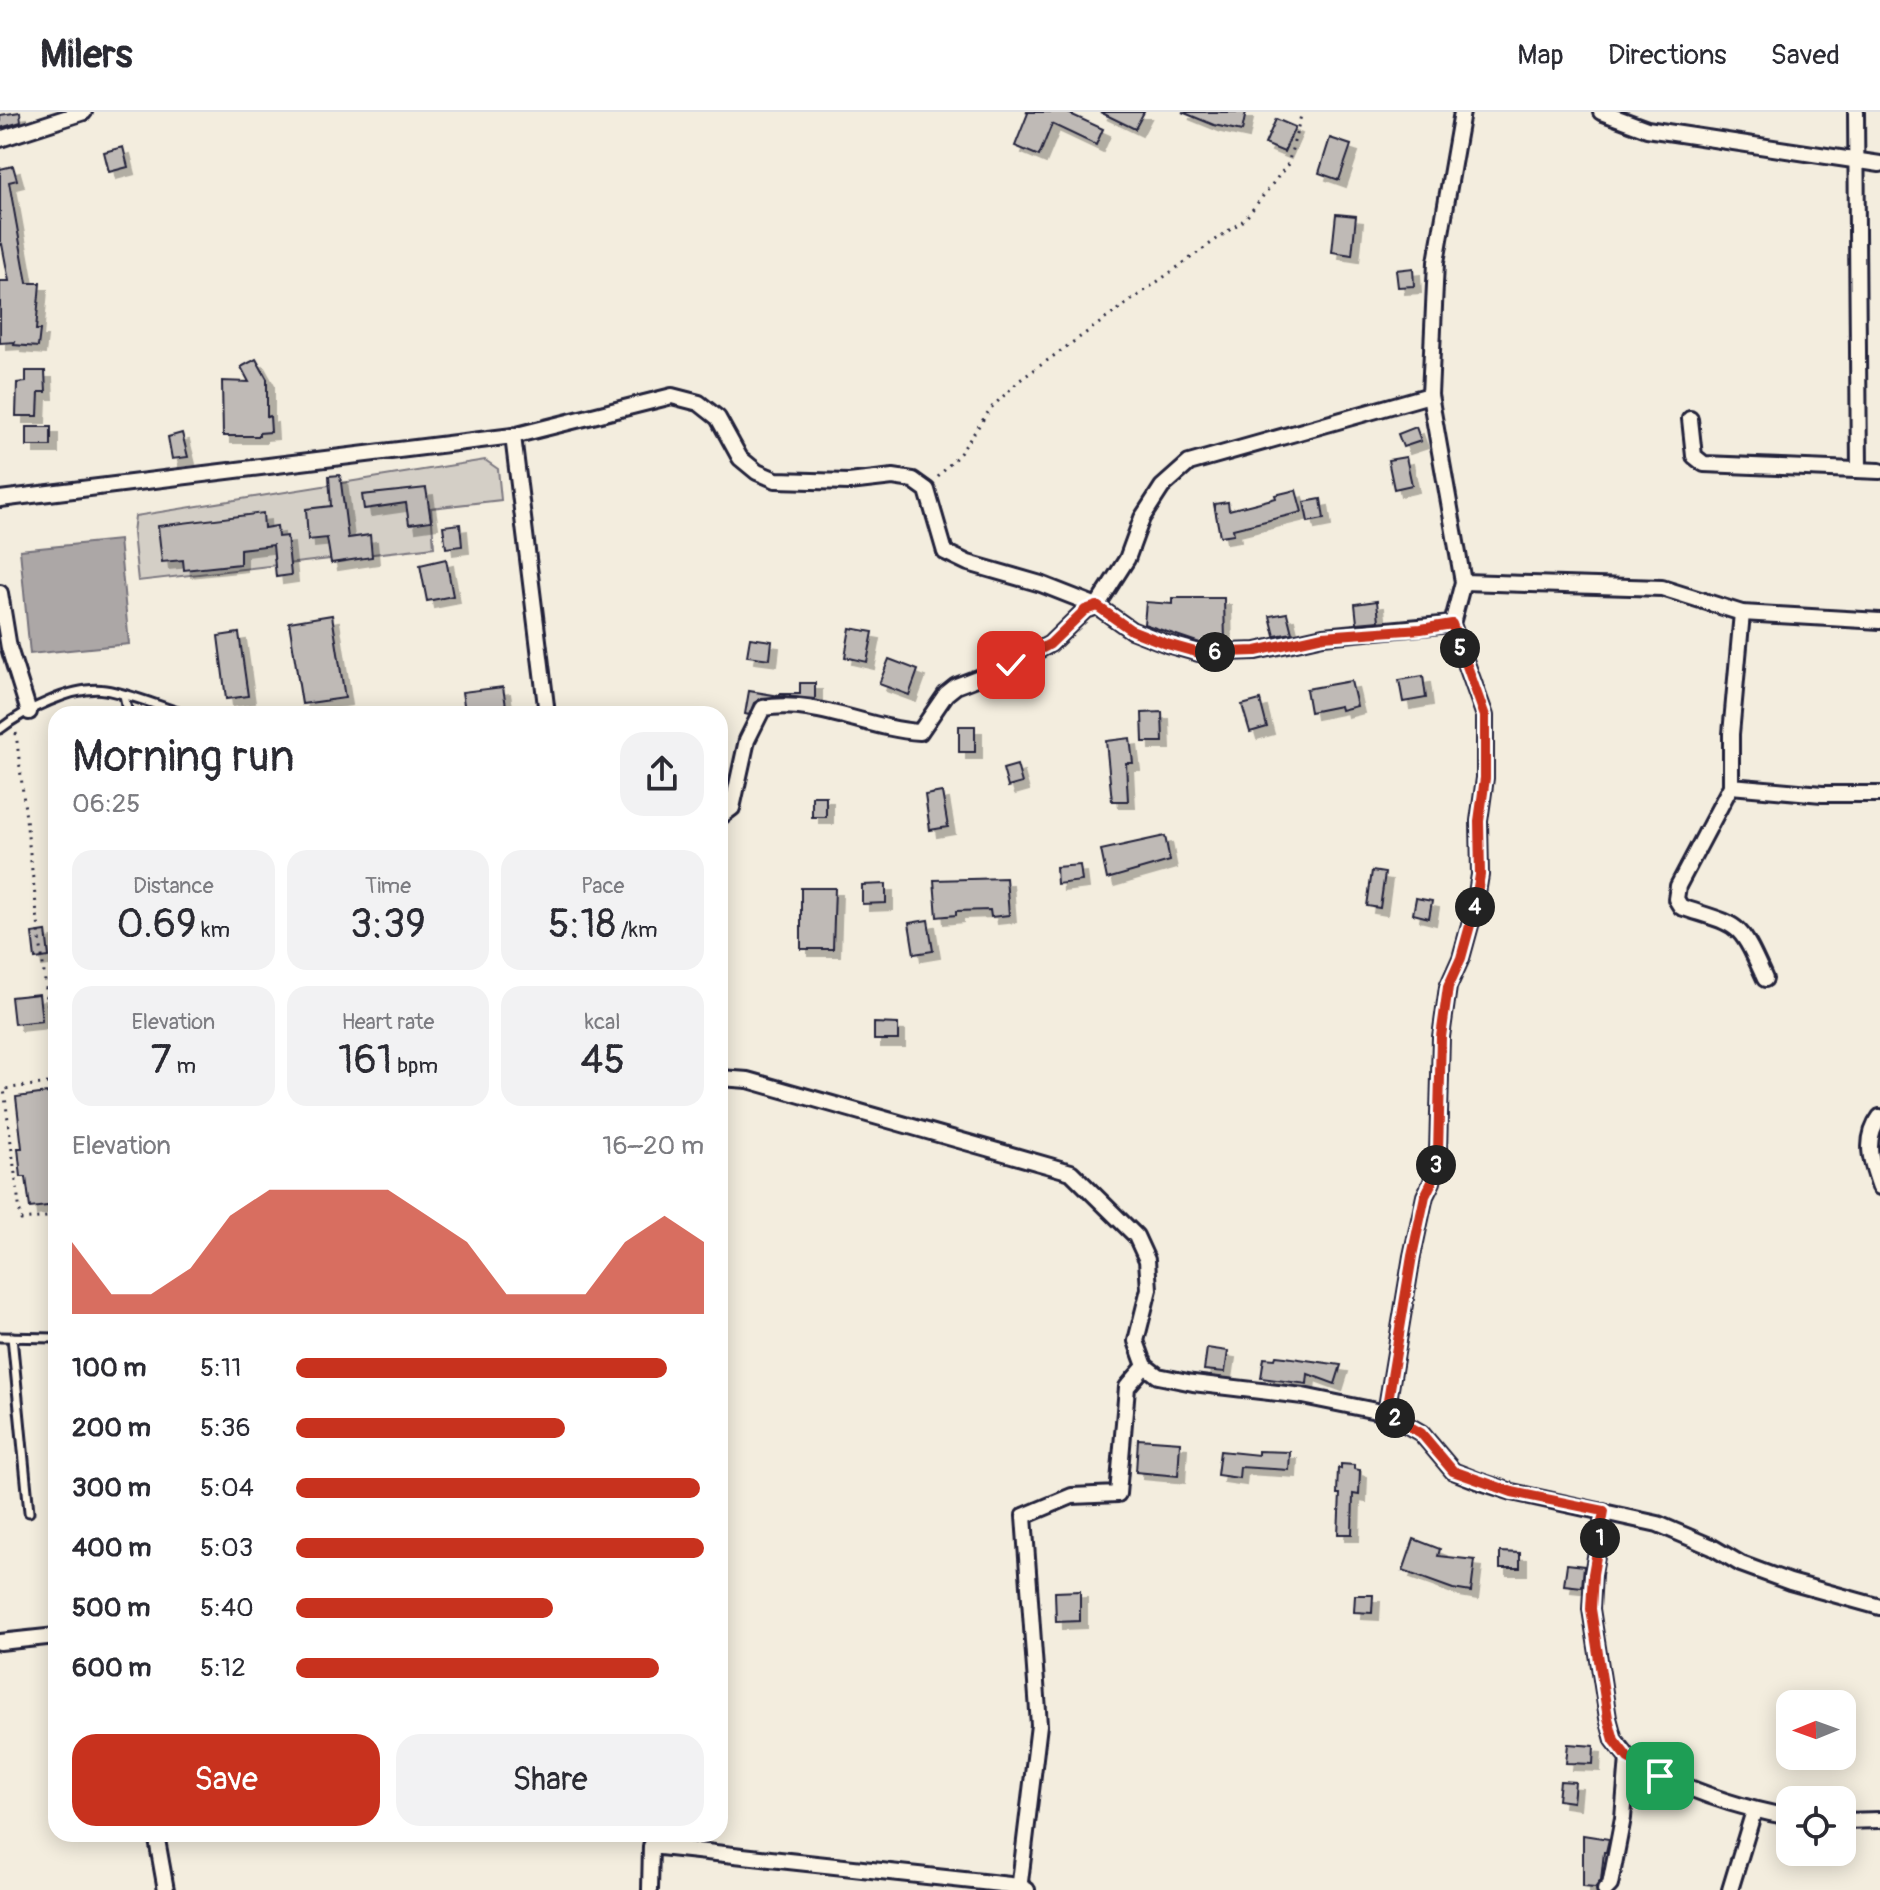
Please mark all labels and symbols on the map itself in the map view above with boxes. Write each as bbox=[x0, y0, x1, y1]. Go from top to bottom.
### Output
pin: 5 bbox=[1440, 628, 1480, 668]
pin bbox=[977, 631, 1045, 699]
pin: 6 bbox=[1195, 632, 1235, 672]
pin: 4 bbox=[1455, 887, 1495, 927]
pin: 3 bbox=[1416, 1145, 1456, 1185]
pin: 2 bbox=[1375, 1398, 1415, 1438]
pin: 1 bbox=[1580, 1518, 1620, 1558]
north arrow bbox=[1776, 1690, 1856, 1770]
pin bbox=[1626, 1742, 1694, 1810]

